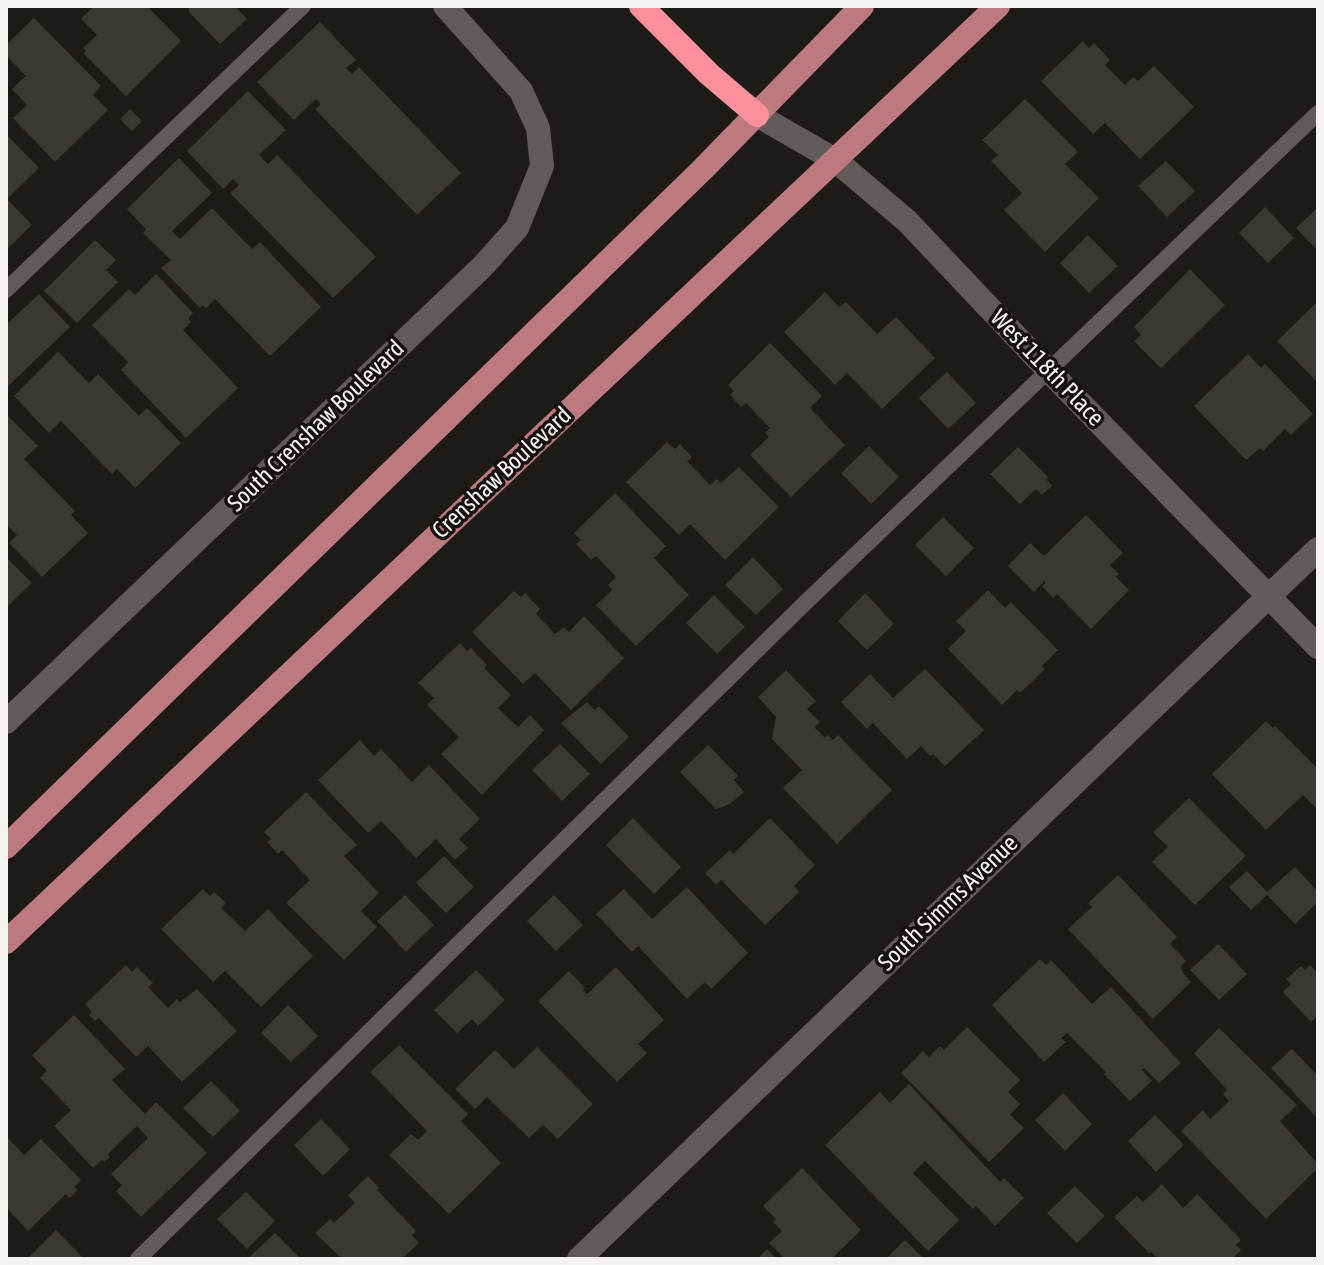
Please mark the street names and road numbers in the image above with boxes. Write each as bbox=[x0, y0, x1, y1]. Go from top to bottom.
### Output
street label: West 118th Place bbox=[984, 304, 1110, 432]
street label: South Crenshaw Boulevard bbox=[222, 334, 410, 518]
street label: Crenshaw Boulevard bbox=[427, 401, 577, 545]
street label: South Simms Avenue bbox=[872, 829, 1024, 977]

